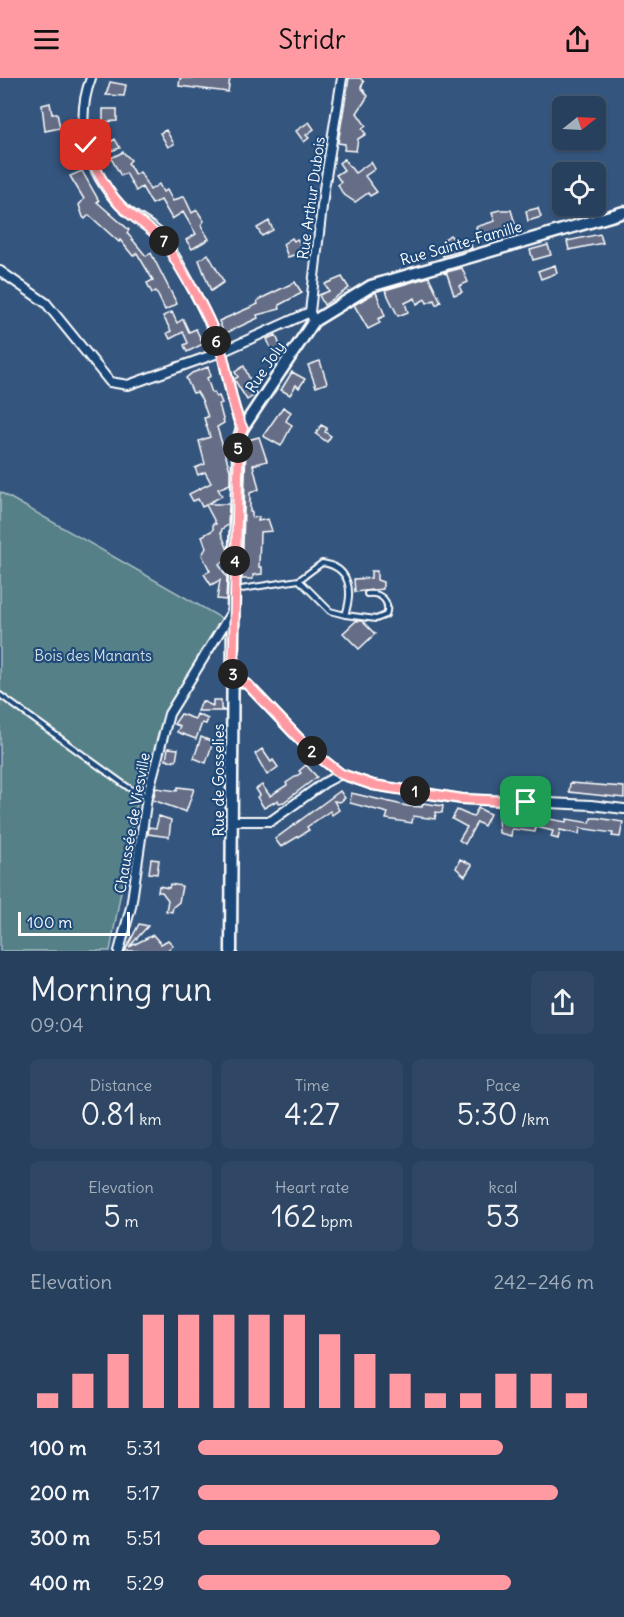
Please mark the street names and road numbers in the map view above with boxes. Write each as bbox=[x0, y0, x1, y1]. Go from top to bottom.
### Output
street label: Rue Arthur Dubois bbox=[293, 135, 329, 261]
street label: Rue Sainte-Famille bbox=[398, 217, 524, 269]
street label: Rue Joly bbox=[241, 338, 289, 396]
street label: Rue de Gosselies bbox=[209, 723, 228, 836]
street label: Chaussée de Viesville bbox=[110, 751, 154, 895]

